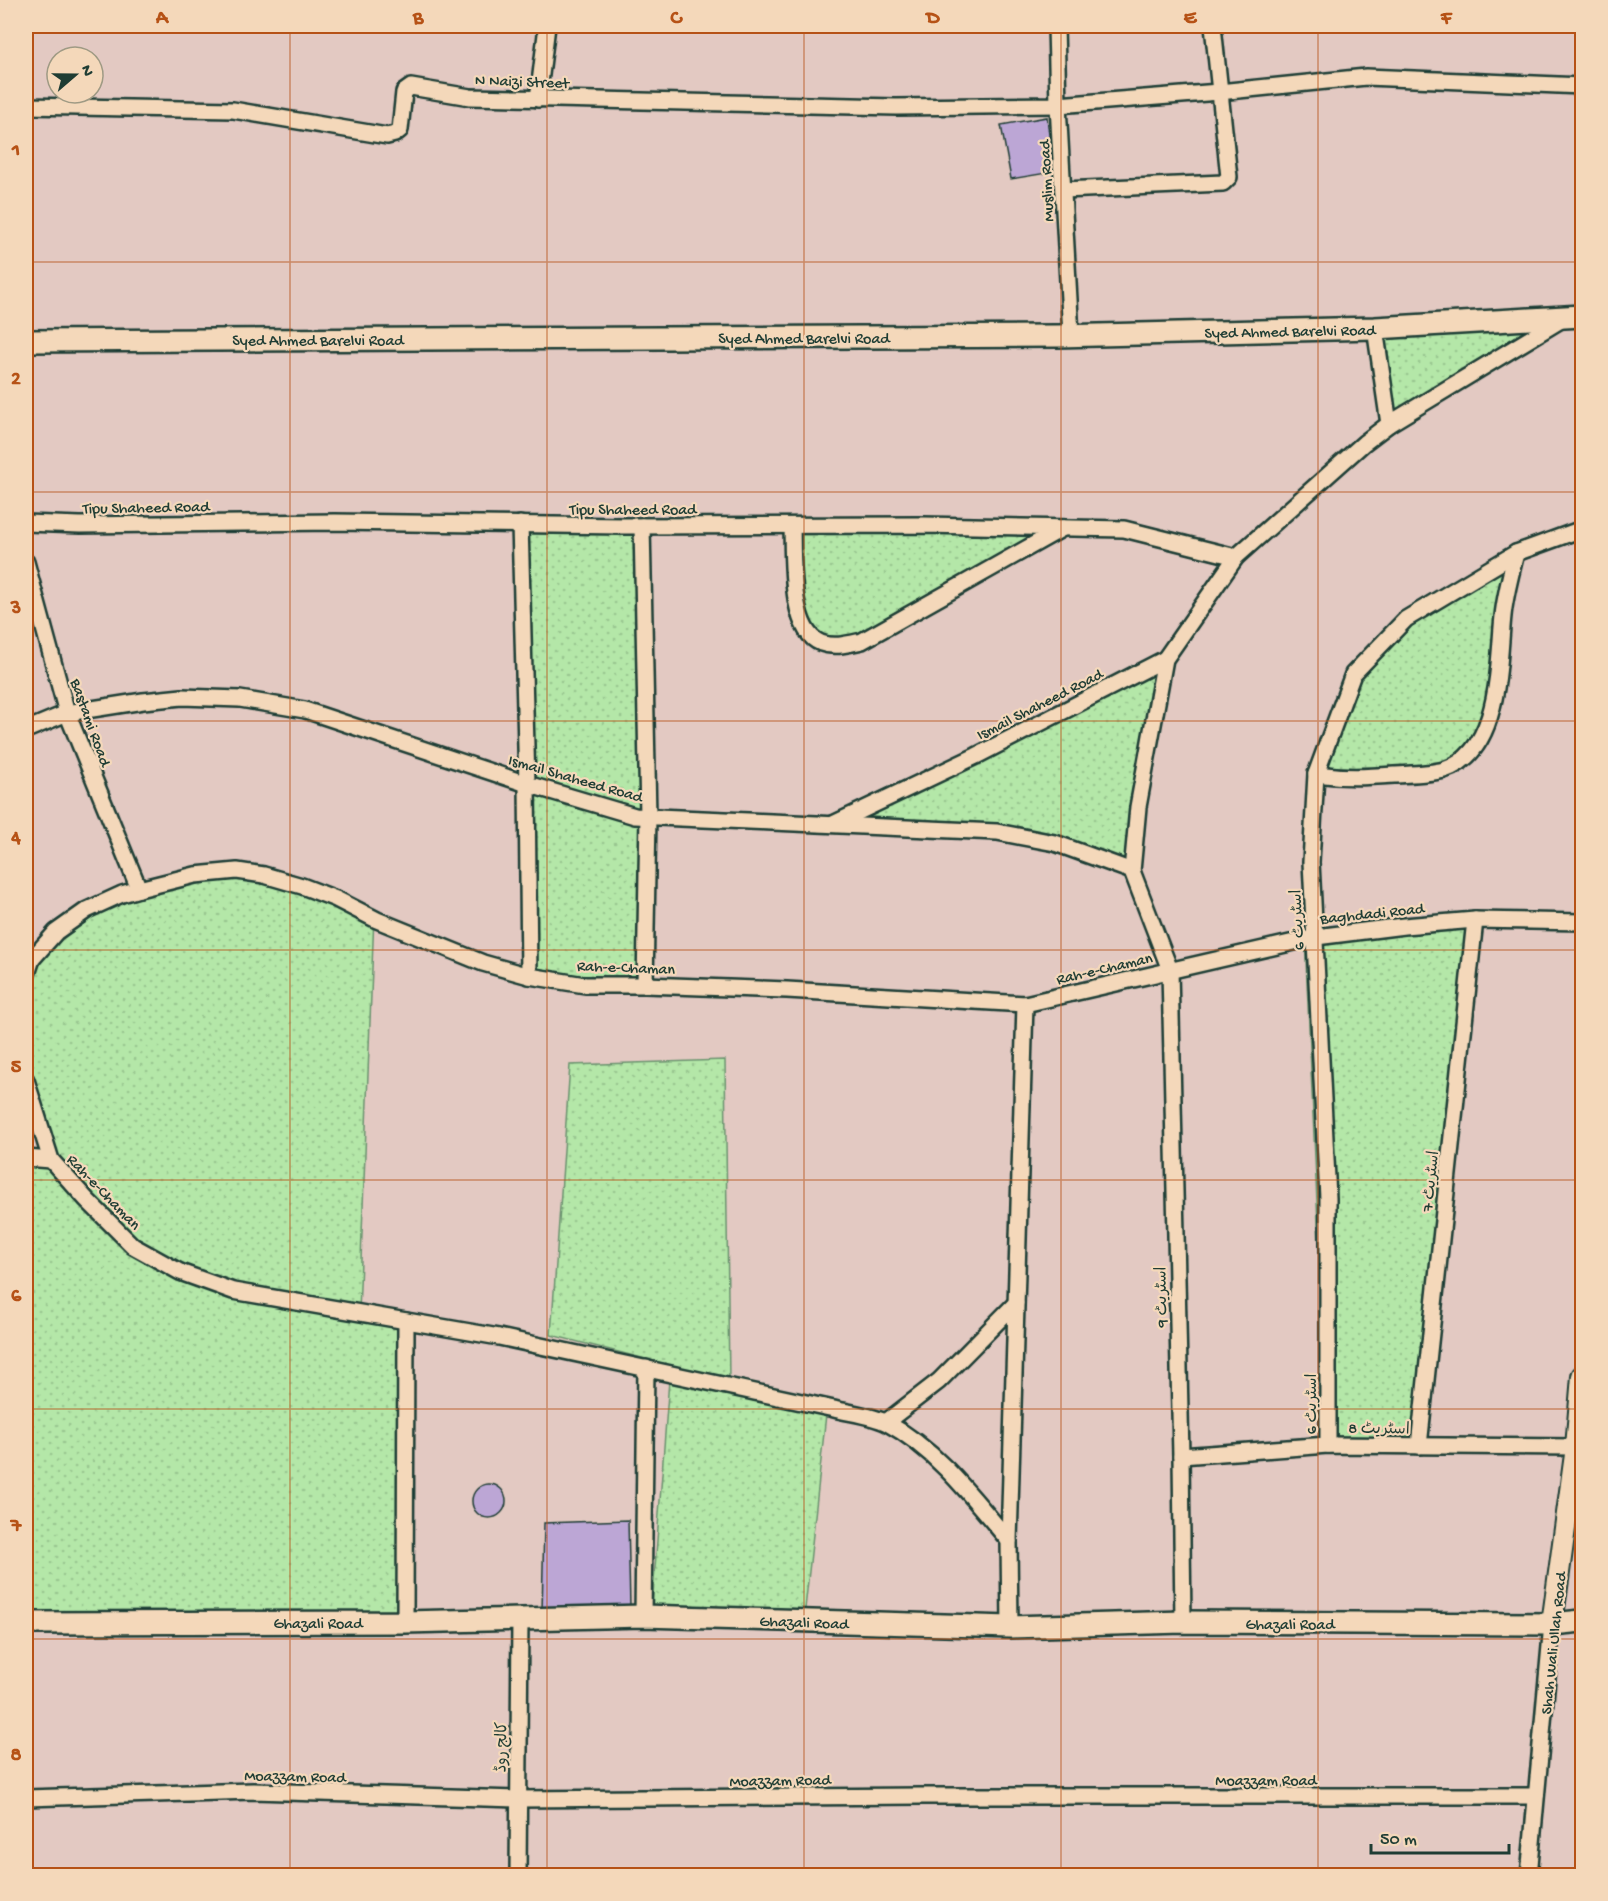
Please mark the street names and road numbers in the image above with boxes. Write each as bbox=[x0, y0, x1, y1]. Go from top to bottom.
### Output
street label: N Naizi Street bbox=[475, 72, 571, 95]
street label: Muslim Road bbox=[1037, 138, 1060, 222]
street label: Syed Ahmed Barelvi Road bbox=[1204, 322, 1377, 344]
street label: Syed Ahmed Barelvi Road bbox=[718, 331, 891, 350]
street label: Syed Ahmed Barelvi Road bbox=[232, 333, 405, 352]
street label: Tipu Shaheed Road bbox=[81, 499, 211, 520]
street label: Tipu Shaheed Road bbox=[569, 502, 698, 521]
street label: Ismail Shaheed Road bbox=[974, 665, 1108, 746]
street label: Bastami Road bbox=[64, 676, 114, 771]
street label: Ismail Shaheed Road bbox=[506, 752, 646, 809]
street label: اسٹریٹ 6 bbox=[1288, 889, 1311, 951]
street label: Baghdadi Road bbox=[1318, 900, 1427, 930]
street label: Rah-e-Chaman bbox=[1055, 950, 1155, 991]
street label: Rah-e-Chaman bbox=[576, 958, 676, 981]
street label: اسٹریٹ 7 bbox=[1420, 1150, 1445, 1214]
street label: Rah-e-Chaman bbox=[62, 1152, 144, 1236]
street label: اسٹریٹ 9 bbox=[1153, 1266, 1174, 1328]
street label: اسٹریٹ 6 bbox=[1304, 1374, 1323, 1434]
street label: اسٹریٹ 8 bbox=[1348, 1420, 1410, 1441]
street label: Shah Wali Ullah Road bbox=[1539, 1570, 1573, 1715]
street label: Ghazali Road bbox=[759, 1613, 850, 1636]
street label: Ghazali Road bbox=[273, 1616, 364, 1635]
street label: Ghazali Road bbox=[1245, 1617, 1336, 1636]
street label: کالج روڈ bbox=[493, 1721, 513, 1773]
street label: Moazzam Road bbox=[244, 1768, 347, 1789]
street label: Moazzam Road bbox=[729, 1772, 833, 1793]
street label: Moazzam Road bbox=[1215, 1773, 1318, 1792]

